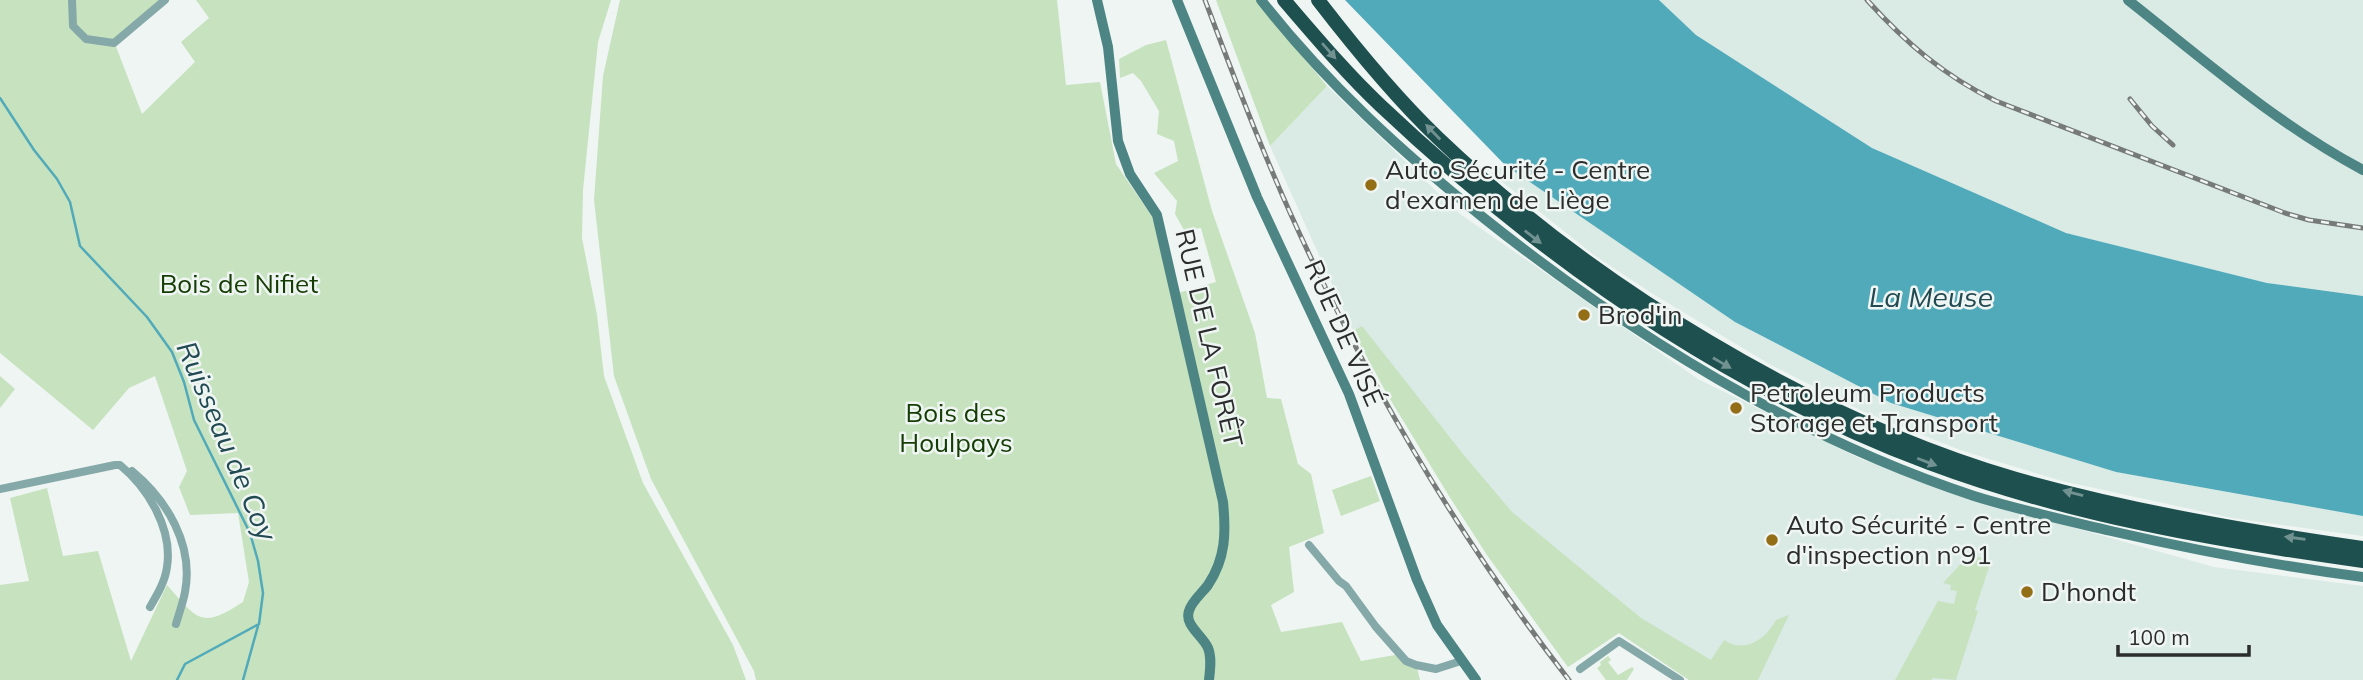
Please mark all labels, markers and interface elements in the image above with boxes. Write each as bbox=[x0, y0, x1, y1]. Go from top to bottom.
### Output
one-way arrow bbox=[1321, 43, 1336, 60]
one-way arrow bbox=[1424, 123, 1441, 140]
place label: Auto Sécurité - Centre d'examen de Liège bbox=[1385, 153, 1650, 216]
marker: Auto Sécurité - Centre d'examen de Liège bbox=[1363, 177, 1379, 193]
street label: RUE DE LA FORÊT bbox=[1168, 226, 1251, 451]
one-way arrow bbox=[1524, 230, 1542, 244]
street label: RUE DE VISÉ bbox=[1297, 254, 1391, 411]
park label: Bois de Nifiet bbox=[160, 267, 318, 300]
water label: La Meuse bbox=[1869, 279, 1993, 314]
place label: Brod'in bbox=[1598, 298, 1683, 331]
marker: Brod'in bbox=[1576, 307, 1592, 323]
water label: Ruisseau de Coy bbox=[170, 336, 286, 547]
one-way arrow bbox=[1713, 357, 1732, 369]
place label: Petroleum Products Storage et Transport bbox=[1750, 376, 1998, 439]
park label: Bois des Houlpays bbox=[899, 396, 1013, 459]
marker: Petroleum Products Storage et Transport bbox=[1728, 400, 1744, 416]
one-way arrow bbox=[1916, 456, 1937, 467]
one-way arrow bbox=[2061, 487, 2083, 498]
place label: Auto Sécurité - Centre d'inspection n°91 bbox=[1786, 508, 2051, 571]
marker: Auto Sécurité - Centre d'inspection n°91 bbox=[1764, 532, 1780, 548]
one-way arrow bbox=[2284, 532, 2306, 543]
place label: D'hondt bbox=[2041, 575, 2136, 608]
marker: D'hondt bbox=[2019, 584, 2035, 600]
scale bar bbox=[2118, 614, 2249, 658]
text: 100 m bbox=[2128, 624, 2190, 650]

